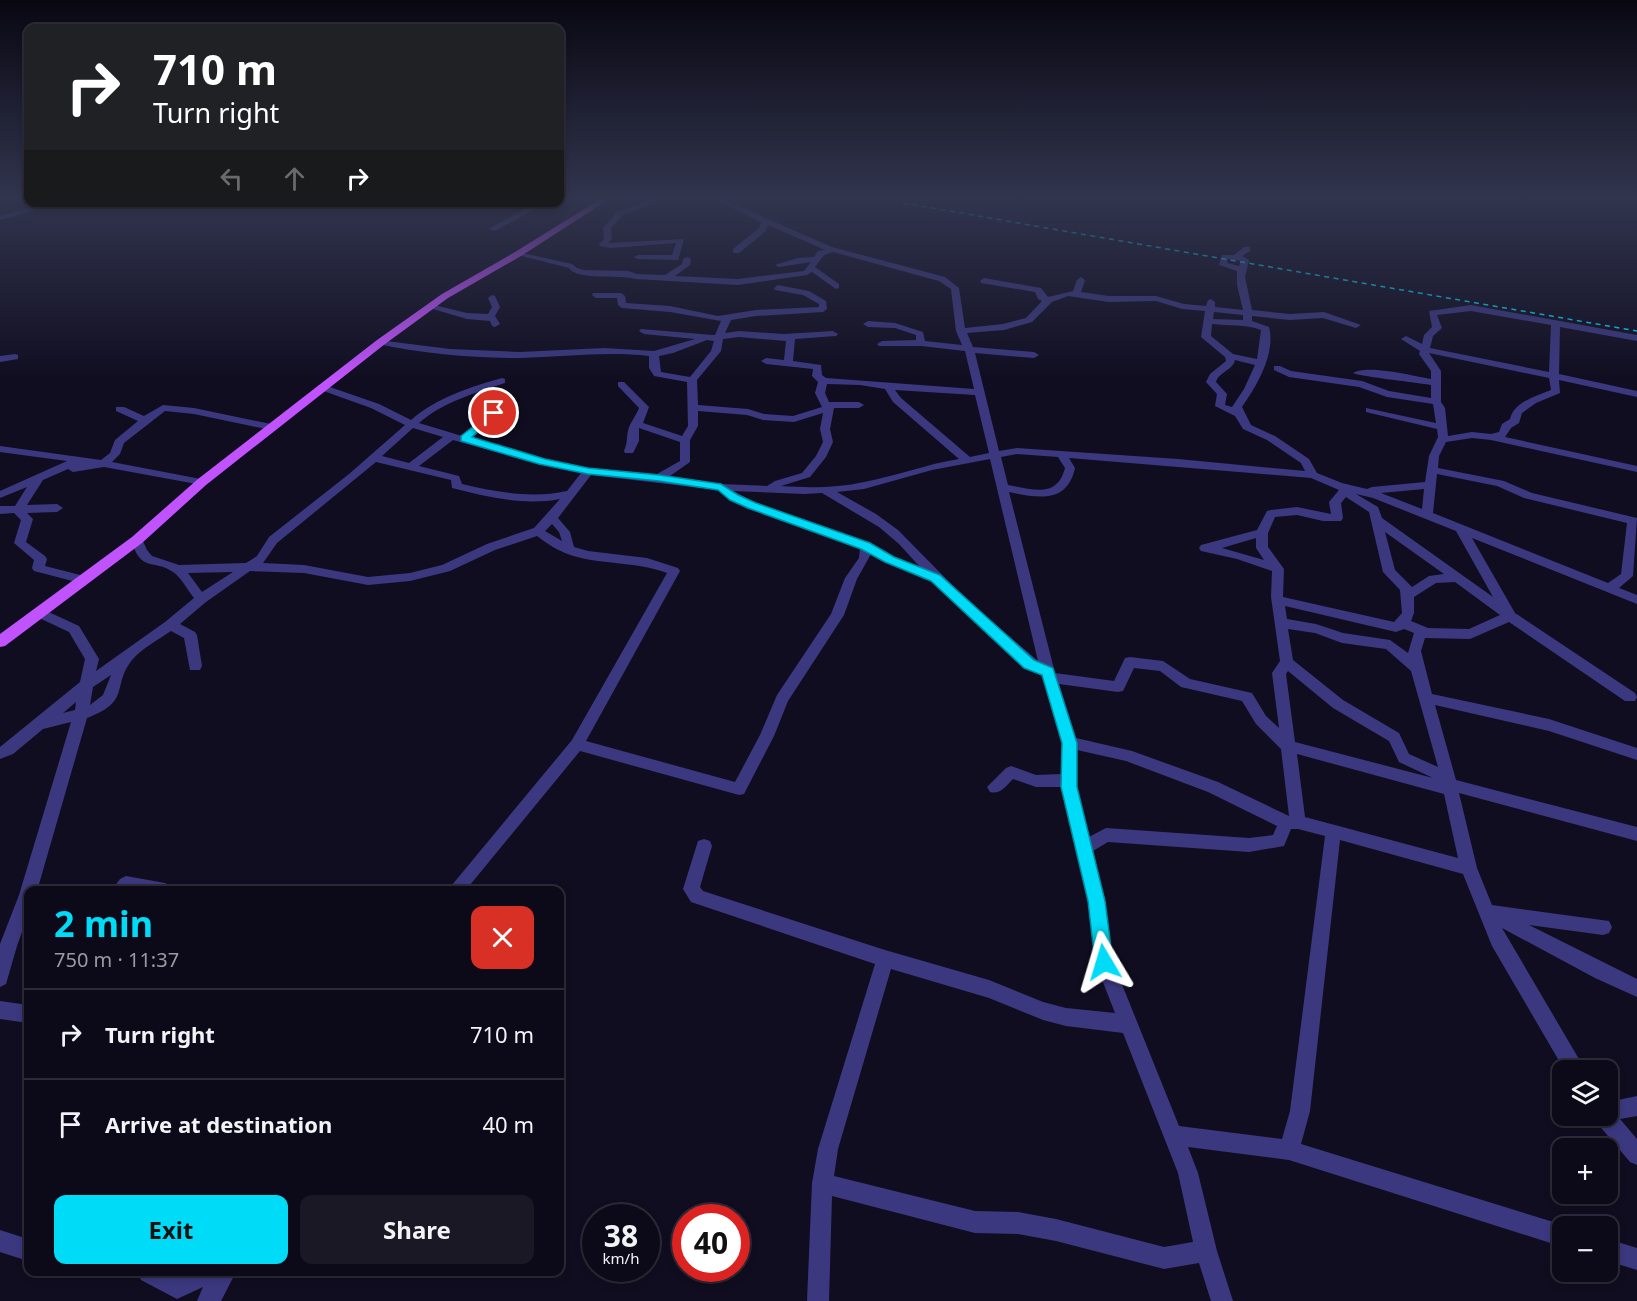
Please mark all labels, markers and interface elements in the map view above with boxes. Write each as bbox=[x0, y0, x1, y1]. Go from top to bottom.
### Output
text: 710 m bbox=[153, 40, 277, 97]
icon: right bbox=[54, 48, 132, 126]
text: Turn right bbox=[153, 94, 279, 131]
icon: left bbox=[215, 162, 248, 195]
icon: ahead bbox=[278, 162, 311, 195]
icon: right bbox=[341, 162, 374, 195]
pin bbox=[468, 387, 519, 438]
icon: arrive bbox=[477, 396, 510, 429]
text: 2 min bbox=[54, 899, 153, 948]
button: close bbox=[471, 906, 534, 969]
position arrow bbox=[1072, 930, 1136, 994]
text: 750 m · 11:37 bbox=[54, 946, 179, 973]
icon: right bbox=[54, 1018, 87, 1051]
text: Turn right bbox=[105, 1019, 215, 1049]
text: 710 m bbox=[470, 1019, 534, 1049]
map controls bbox=[1552, 1060, 1618, 1282]
button: layers bbox=[1552, 1060, 1618, 1126]
icon: arrive bbox=[54, 1108, 87, 1141]
text: Arrive at destination bbox=[105, 1109, 332, 1139]
text: 40 m bbox=[483, 1109, 534, 1139]
button: + bbox=[1552, 1138, 1618, 1204]
button: Exit bbox=[54, 1195, 288, 1264]
button: Share bbox=[300, 1195, 534, 1264]
speed limit sign: 40 bbox=[672, 1204, 750, 1282]
text: 38 bbox=[604, 1215, 638, 1256]
button: − bbox=[1552, 1216, 1618, 1282]
text: km/h bbox=[603, 1248, 639, 1268]

